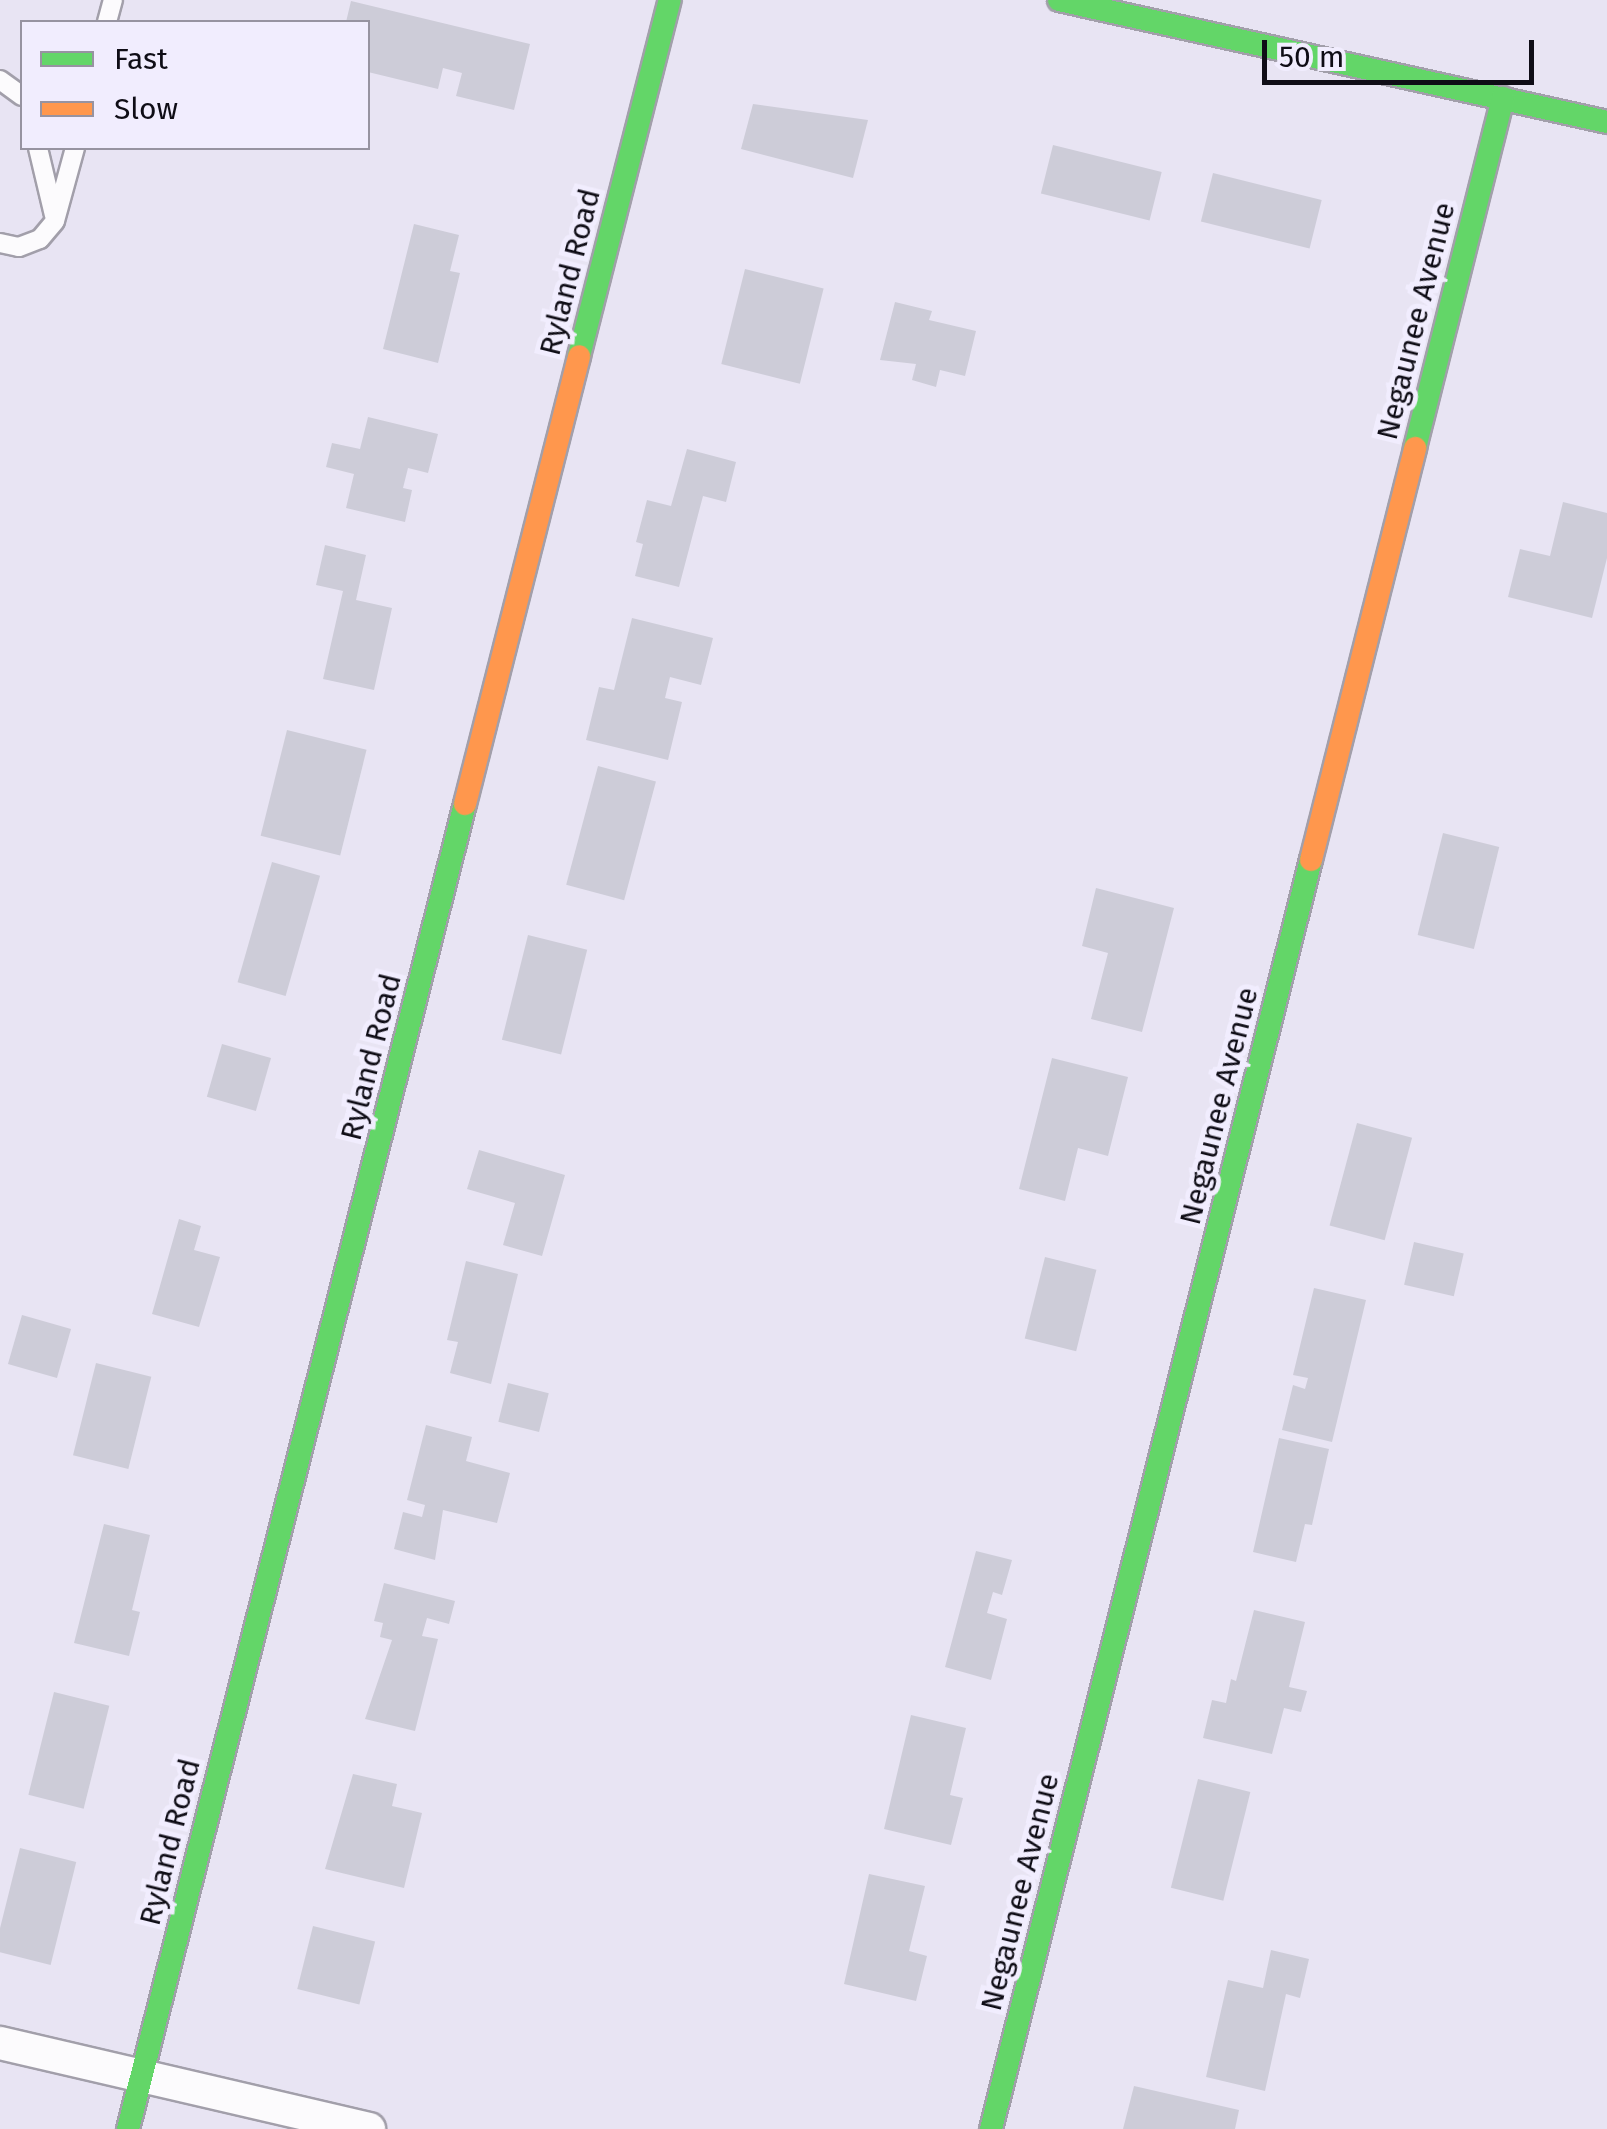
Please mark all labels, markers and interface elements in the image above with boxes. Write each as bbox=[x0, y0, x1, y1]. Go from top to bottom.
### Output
legend bbox=[20, 20, 370, 150]
scale bar bbox=[1267, 20, 1540, 82]
text: 50 m bbox=[1279, 39, 1344, 75]
text: Fast bbox=[114, 41, 168, 77]
text: Slow bbox=[114, 91, 178, 127]
street label: Ryland Road bbox=[532, 185, 608, 359]
street label: Negaunee Avenue bbox=[1369, 199, 1463, 443]
street label: Ryland Road bbox=[333, 970, 409, 1144]
street label: Negaunee Avenue bbox=[1172, 984, 1266, 1228]
street label: Ryland Road bbox=[132, 1755, 208, 1929]
street label: Negaunee Avenue bbox=[973, 1770, 1067, 2014]

